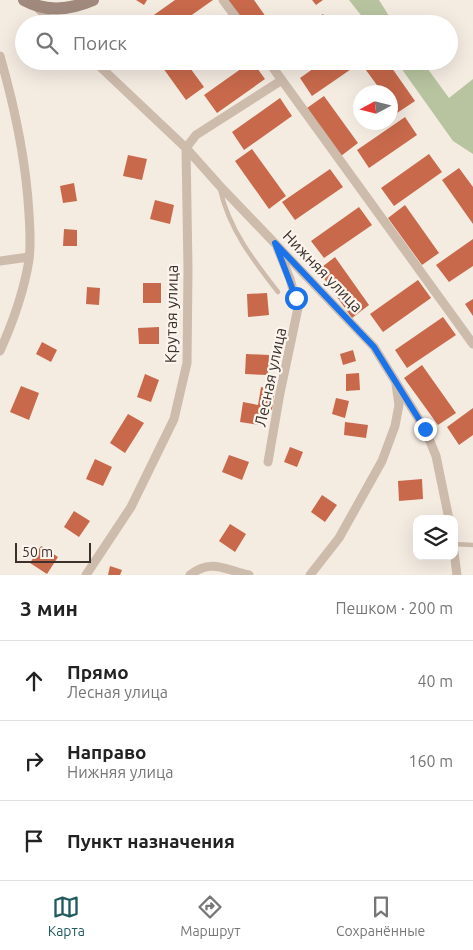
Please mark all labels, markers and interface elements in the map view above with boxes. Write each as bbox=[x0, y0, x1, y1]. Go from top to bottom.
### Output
search box bbox=[15, 15, 458, 70]
icon: search bbox=[33, 29, 61, 57]
text: Поиск bbox=[73, 32, 127, 54]
north arrow bbox=[353, 85, 398, 130]
street label: Нижняя улица bbox=[280, 226, 366, 316]
street label: Крутая улица bbox=[161, 265, 181, 363]
route start bbox=[285, 287, 308, 310]
street label: Лесная улица bbox=[251, 326, 289, 428]
route end bbox=[414, 418, 437, 441]
map controls bbox=[413, 515, 458, 560]
button: layers bbox=[413, 515, 458, 560]
scale bar bbox=[15, 540, 91, 563]
text: 50 m bbox=[22, 544, 53, 560]
text: 3 мин bbox=[20, 596, 78, 620]
text: Пешком · 200 m bbox=[335, 599, 453, 617]
text: Прямо bbox=[67, 661, 129, 683]
icon: ahead bbox=[20, 667, 48, 695]
text: 40 m bbox=[417, 672, 453, 690]
text: Лесная улица bbox=[67, 683, 168, 701]
text: Направо bbox=[67, 741, 147, 763]
icon: right bbox=[20, 747, 48, 775]
text: 160 m bbox=[408, 752, 453, 770]
text: Нижняя улица bbox=[67, 763, 174, 781]
icon: arrive bbox=[20, 827, 48, 855]
text: Пункт назначения bbox=[67, 830, 235, 852]
tab: Карта bbox=[48, 893, 85, 939]
tab: Маршрут bbox=[180, 893, 241, 939]
tab: Сохранённые bbox=[336, 893, 425, 939]

